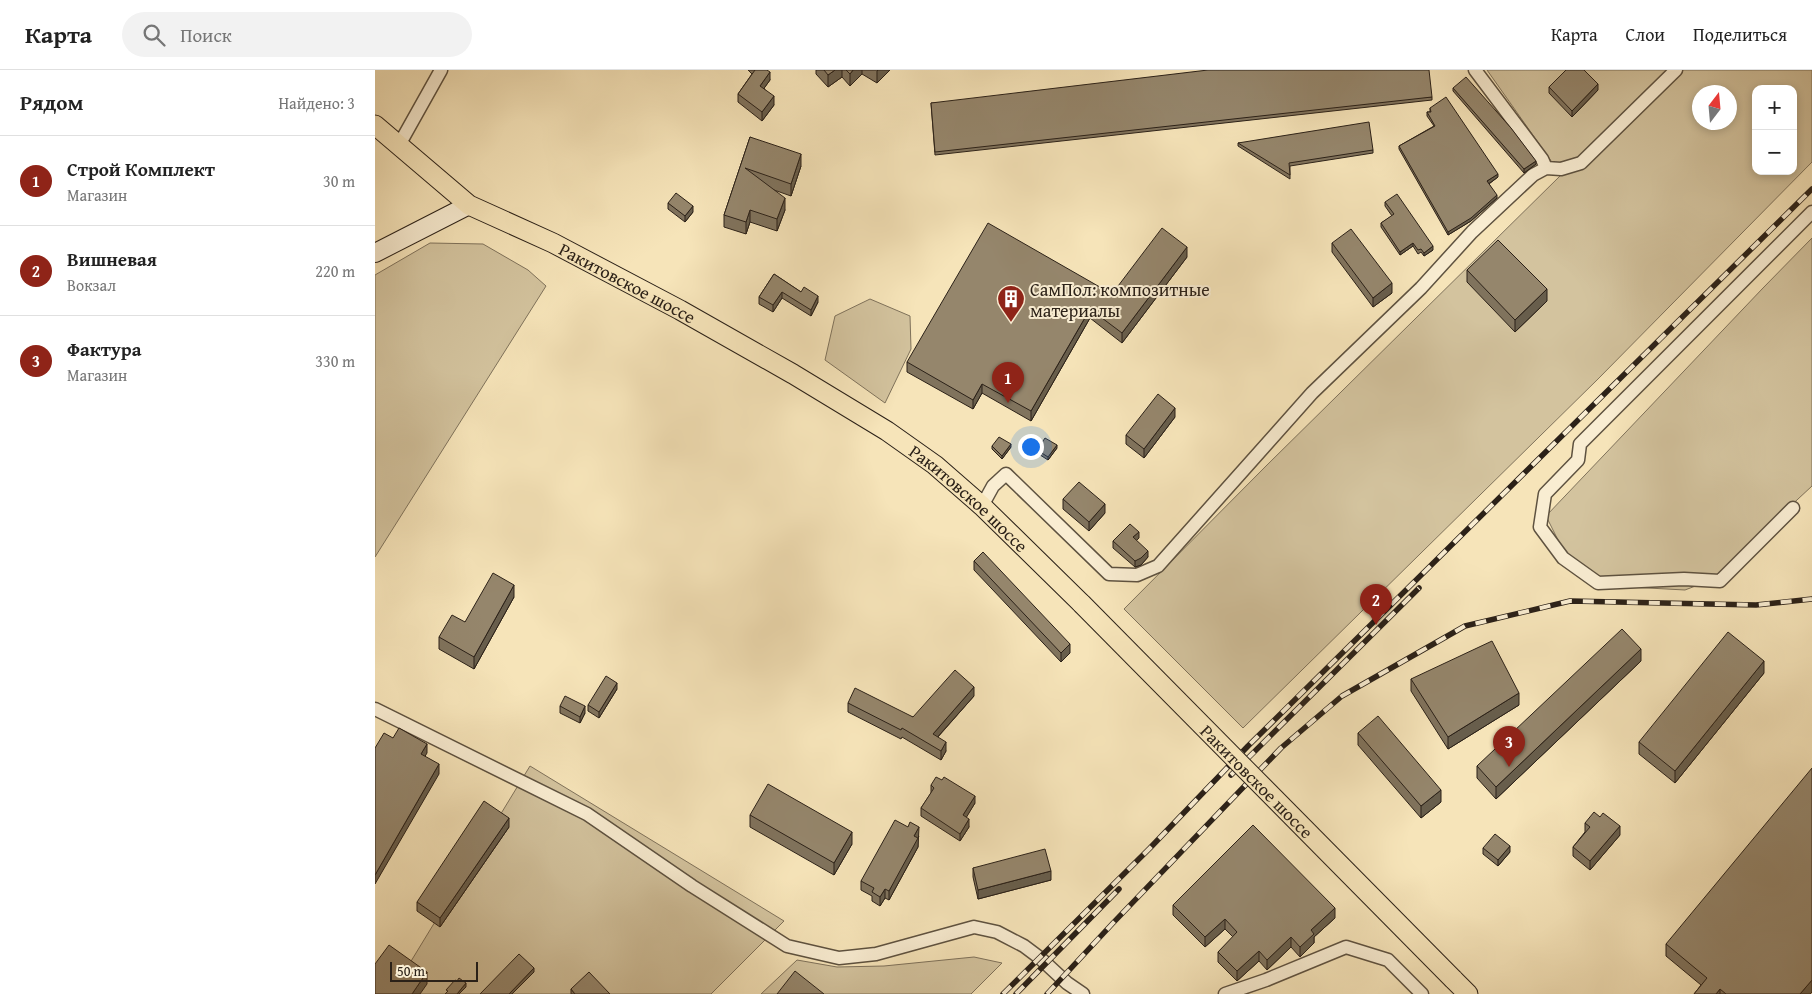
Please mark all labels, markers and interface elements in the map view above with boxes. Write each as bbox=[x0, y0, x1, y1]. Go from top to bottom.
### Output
search box bbox=[122, 12, 472, 57]
text: Карта bbox=[25, 17, 92, 52]
icon: search bbox=[140, 21, 168, 49]
text: Поиск bbox=[180, 21, 232, 49]
text: Карта bbox=[1551, 21, 1598, 48]
text: Слои bbox=[1626, 21, 1665, 48]
text: Поделиться bbox=[1693, 21, 1787, 48]
north arrow bbox=[1692, 85, 1737, 130]
map controls bbox=[1752, 85, 1797, 175]
button: + bbox=[1752, 85, 1797, 130]
text: Рядом bbox=[20, 87, 83, 118]
text: Найдено: 3 bbox=[278, 91, 355, 115]
button: − bbox=[1752, 130, 1797, 175]
text: Строй Комплект bbox=[67, 155, 215, 183]
text: 1 bbox=[32, 169, 40, 193]
text: 30 m bbox=[323, 169, 355, 193]
text: Магазин bbox=[67, 183, 127, 207]
street label: Ракитовское шоссе bbox=[554, 235, 701, 330]
text: Вишневая bbox=[67, 245, 157, 273]
text: 2 bbox=[32, 259, 40, 283]
text: 220 m bbox=[315, 259, 355, 283]
text: Вокзал bbox=[67, 273, 116, 297]
place label: СамПол: композитные материалы bbox=[1030, 276, 1210, 324]
building icon: СамПол: композитные материалы bbox=[996, 284, 1026, 323]
text: Фактура bbox=[67, 335, 141, 363]
text: 3 bbox=[32, 349, 40, 373]
text: 330 m bbox=[315, 349, 355, 373]
pin: 1 bbox=[992, 362, 1024, 403]
text: Магазин bbox=[67, 363, 127, 387]
your location bbox=[1018, 434, 1044, 460]
street label: Ракитовское шоссе bbox=[904, 438, 1035, 558]
pin: 2 bbox=[1360, 584, 1392, 625]
street label: Ракитовское шоссе bbox=[1194, 718, 1320, 844]
pin: 3 bbox=[1493, 726, 1525, 767]
scale bar bbox=[390, 959, 477, 982]
text: 50 m bbox=[397, 961, 425, 981]

